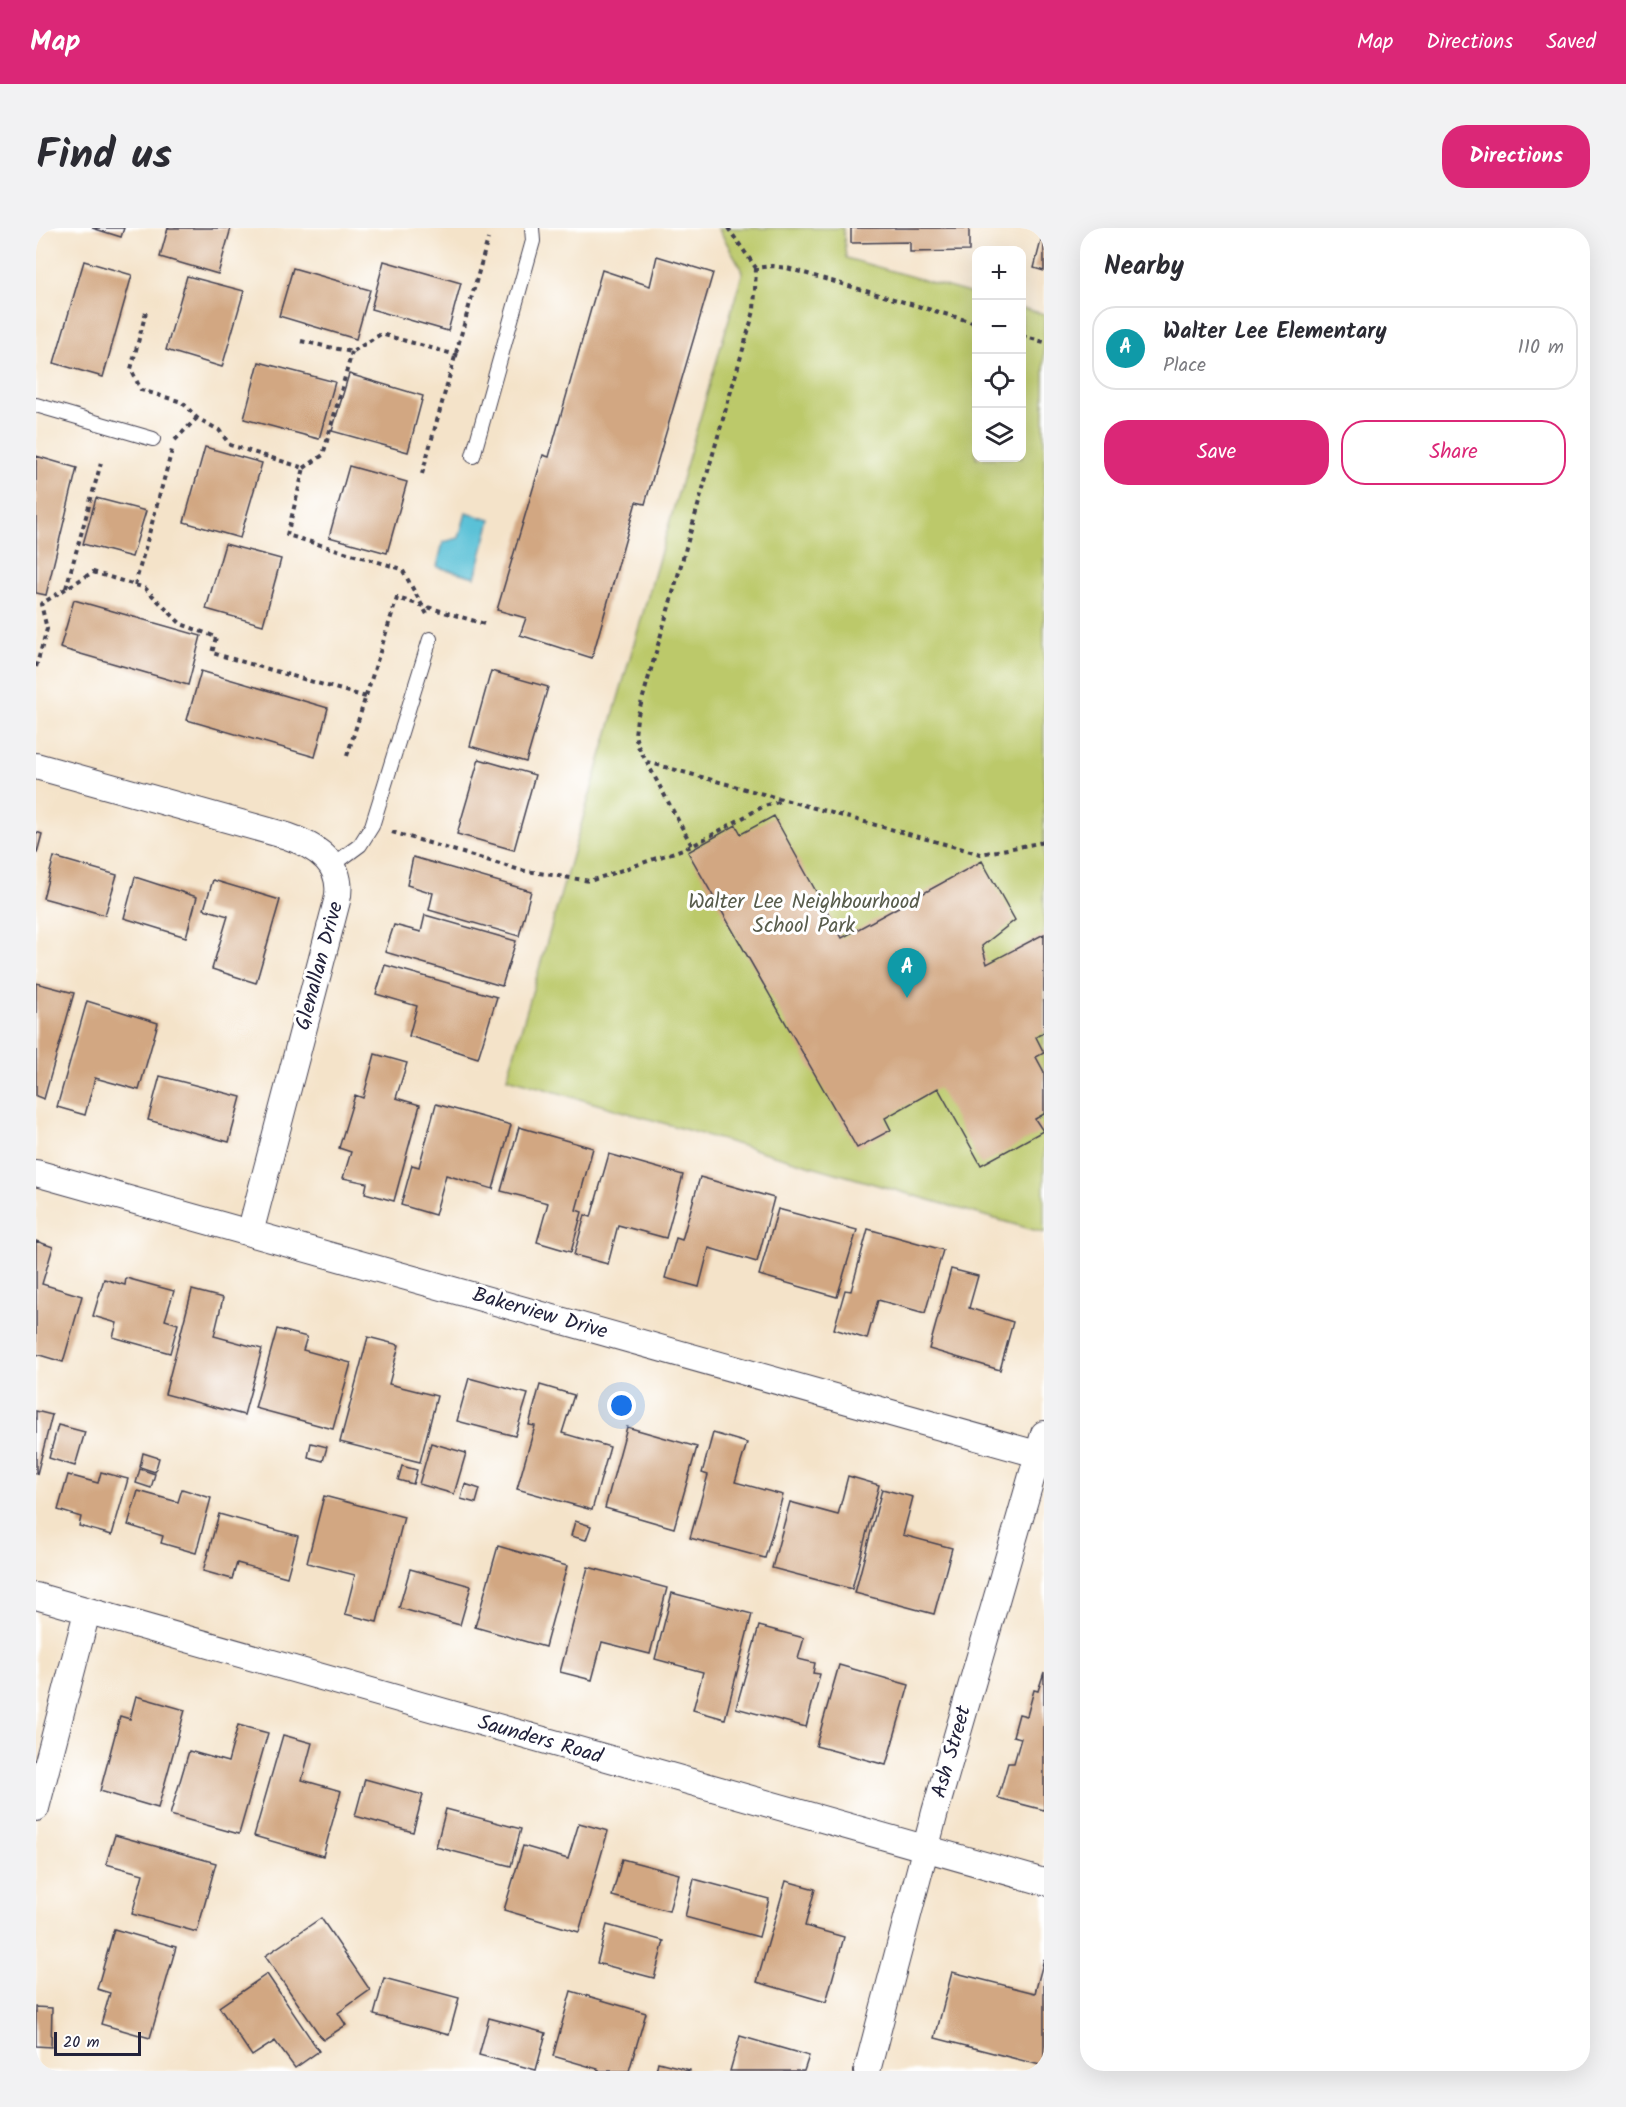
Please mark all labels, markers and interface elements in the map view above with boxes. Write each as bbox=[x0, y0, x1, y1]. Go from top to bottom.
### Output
text: Map bbox=[30, 20, 81, 65]
text: Map bbox=[1357, 26, 1393, 59]
text: Directions bbox=[1426, 26, 1513, 59]
text: Saved bbox=[1546, 26, 1596, 59]
text: Find us bbox=[36, 123, 172, 190]
button: Directions bbox=[1442, 125, 1590, 188]
map controls bbox=[972, 246, 1026, 462]
button: + bbox=[972, 246, 1026, 300]
text: Nearby bbox=[1104, 246, 1184, 288]
button: − bbox=[972, 300, 1026, 354]
text: Walter Lee Elementary bbox=[1163, 315, 1387, 350]
text: A bbox=[1119, 332, 1132, 364]
text: 110 m bbox=[1518, 332, 1564, 364]
text: Place bbox=[1163, 350, 1206, 382]
button: locate bbox=[972, 354, 1026, 408]
button: layers bbox=[972, 408, 1026, 462]
button: Save bbox=[1104, 420, 1329, 485]
button: Share bbox=[1341, 420, 1566, 485]
park label: Walter Lee Neighbourhood School Park bbox=[688, 886, 920, 943]
street label: Glenallan Drive bbox=[287, 897, 353, 1034]
pin: A bbox=[888, 948, 926, 998]
street label: Bakerview Drive bbox=[469, 1279, 612, 1349]
your location bbox=[607, 1391, 636, 1420]
street label: Ash Street bbox=[923, 1701, 981, 1802]
street label: Saunders Road bbox=[474, 1706, 607, 1774]
scale bar bbox=[54, 2029, 141, 2056]
text: 20 m bbox=[63, 2030, 99, 2055]

